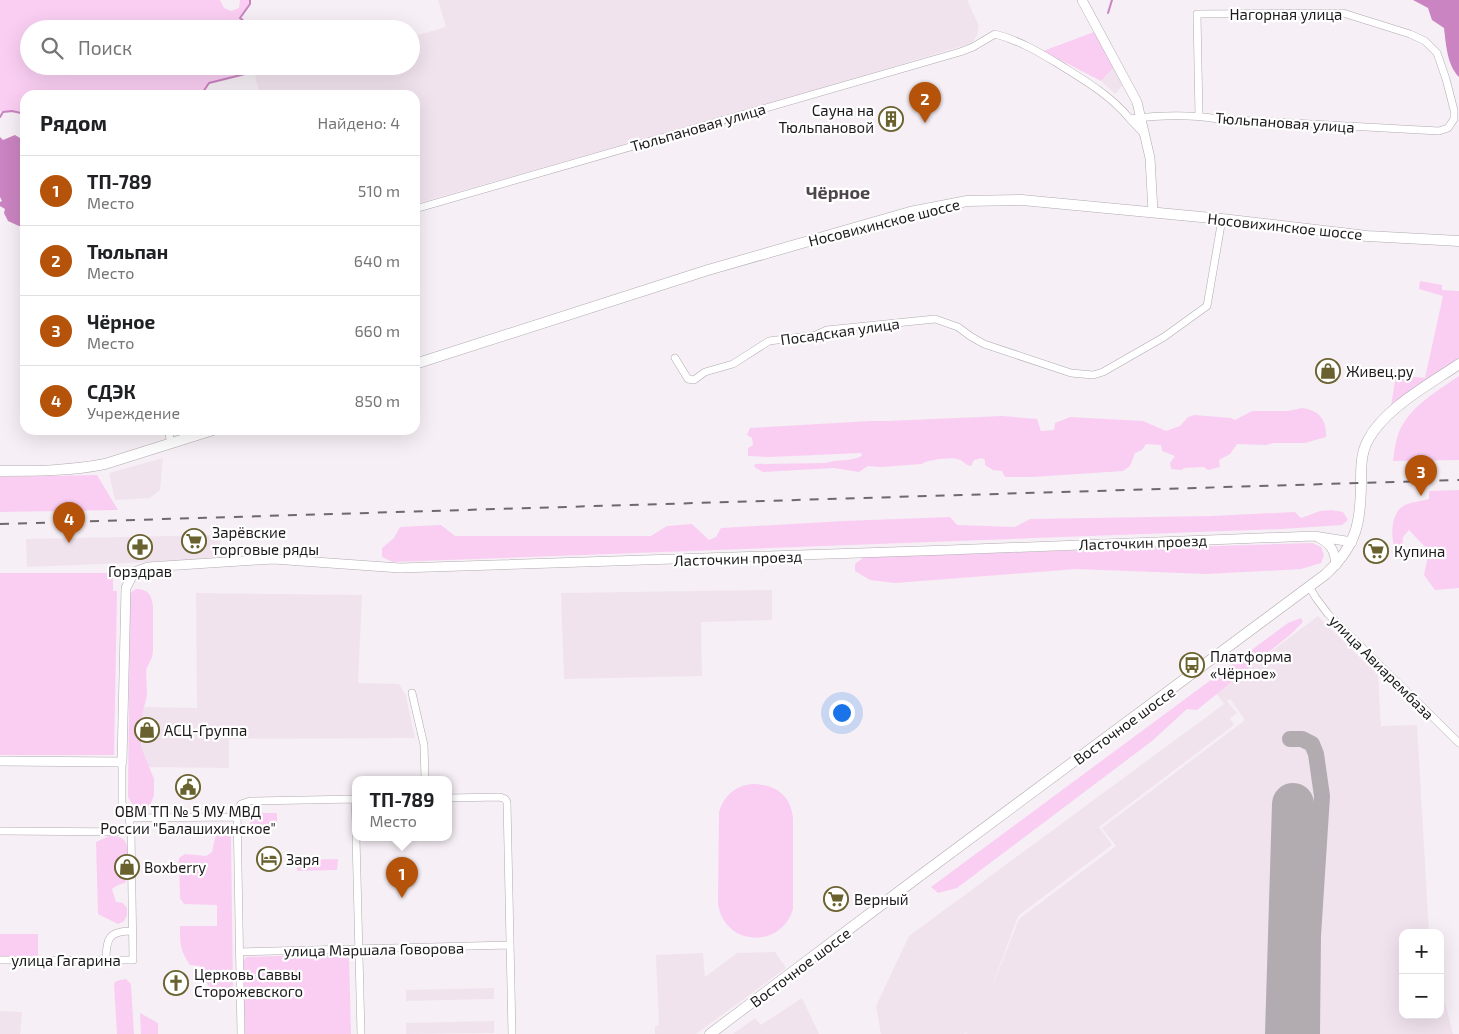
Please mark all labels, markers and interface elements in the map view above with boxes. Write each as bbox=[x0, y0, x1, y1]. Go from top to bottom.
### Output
street label: Нагорная улица bbox=[1230, 5, 1342, 24]
search box bbox=[20, 20, 420, 75]
icon: search bbox=[38, 34, 66, 62]
text: Поиск bbox=[78, 36, 132, 59]
pin: 2 bbox=[909, 82, 941, 123]
street label: Тюльпановая улица bbox=[628, 99, 768, 156]
place label: Сауна на Тюльпановой bbox=[779, 101, 874, 136]
building icon: Сауна на Тюльпановой bbox=[878, 106, 904, 132]
street label: Тюльпановая улица bbox=[1215, 108, 1355, 137]
text: Рядом bbox=[40, 110, 107, 135]
text: Найдено: 4 bbox=[317, 113, 400, 132]
text: ТП-789 bbox=[87, 170, 152, 193]
text: 1 bbox=[53, 181, 59, 200]
text: 510 m bbox=[358, 181, 400, 200]
district label: Чёрное bbox=[806, 181, 870, 203]
text: Место bbox=[87, 193, 134, 212]
street label: Носовихинское шоссе bbox=[806, 194, 962, 250]
street label: Носовихинское шоссе bbox=[1207, 209, 1363, 243]
text: Тюльпан bbox=[87, 240, 168, 263]
text: 2 bbox=[51, 251, 61, 270]
text: 640 m bbox=[354, 251, 400, 270]
text: Место bbox=[87, 263, 134, 282]
text: Чёрное bbox=[87, 310, 155, 333]
street label: Посадская улица bbox=[779, 314, 901, 349]
text: 3 bbox=[51, 321, 61, 340]
text: 660 m bbox=[354, 321, 400, 340]
text: Место bbox=[87, 333, 134, 352]
shop icon: Живец.ру bbox=[1315, 358, 1341, 384]
place label: Живец.ру bbox=[1346, 362, 1414, 381]
text: СДЭК bbox=[87, 380, 136, 403]
text: 4 bbox=[51, 391, 61, 410]
text: 850 m bbox=[354, 391, 400, 410]
text: Учреждение bbox=[87, 403, 180, 422]
pin: 3 bbox=[1405, 455, 1437, 496]
pin: 4 bbox=[53, 502, 85, 543]
place label: Зарёвские торговые ряды bbox=[212, 523, 319, 558]
supermarket icon: Зарёвские торговые ряды bbox=[181, 528, 207, 554]
street label: Ласточкин проезд bbox=[1079, 531, 1208, 553]
pharmacy icon: Горздрав bbox=[127, 534, 153, 560]
supermarket icon: Купина bbox=[1363, 538, 1389, 564]
place label: Купина bbox=[1394, 542, 1445, 561]
street label: Ласточкин проезд bbox=[674, 547, 803, 569]
place label: Горздрав bbox=[108, 562, 172, 580]
street label: улица Авиарембаза bbox=[1325, 611, 1438, 724]
place label: Платформа «Чёрное» bbox=[1210, 647, 1292, 682]
bus stop icon: Платформа «Чёрное» bbox=[1179, 652, 1205, 678]
street label: Восточное шоссе bbox=[1070, 682, 1178, 768]
your location bbox=[829, 700, 855, 726]
shop icon: АСЦ-Группа bbox=[134, 717, 160, 743]
place label: АСЦ-Группа bbox=[164, 721, 247, 740]
public building icon: ОВМ ТП № 5 МУ МВД России "Балашихинское" bbox=[175, 774, 201, 800]
popup bbox=[352, 776, 452, 841]
text: ТП-789 bbox=[370, 788, 434, 811]
place label: ОВМ ТП № 5 МУ МВД России "Балашихинское" bbox=[100, 802, 276, 837]
text: Место bbox=[370, 811, 417, 830]
hotel icon: Заря bbox=[256, 846, 282, 872]
place label: Заря bbox=[286, 850, 319, 868]
shop icon: Boxberry bbox=[114, 854, 140, 880]
pin: 1 bbox=[386, 857, 418, 898]
place label: Boxberry bbox=[144, 858, 206, 876]
supermarket icon: Верный bbox=[823, 886, 849, 912]
place label: Верный bbox=[854, 890, 909, 908]
street label: Восточное шоссе bbox=[746, 923, 854, 1011]
map controls bbox=[1399, 929, 1444, 1019]
button: + bbox=[1399, 929, 1444, 974]
street label: улица Маршала Говорова bbox=[284, 938, 464, 961]
street label: улица Гагарина bbox=[11, 951, 121, 970]
place label: Церковь Саввы Сторожевского bbox=[194, 965, 303, 1000]
church icon: Церковь Саввы Сторожевского bbox=[163, 970, 189, 996]
button: − bbox=[1399, 974, 1444, 1019]

